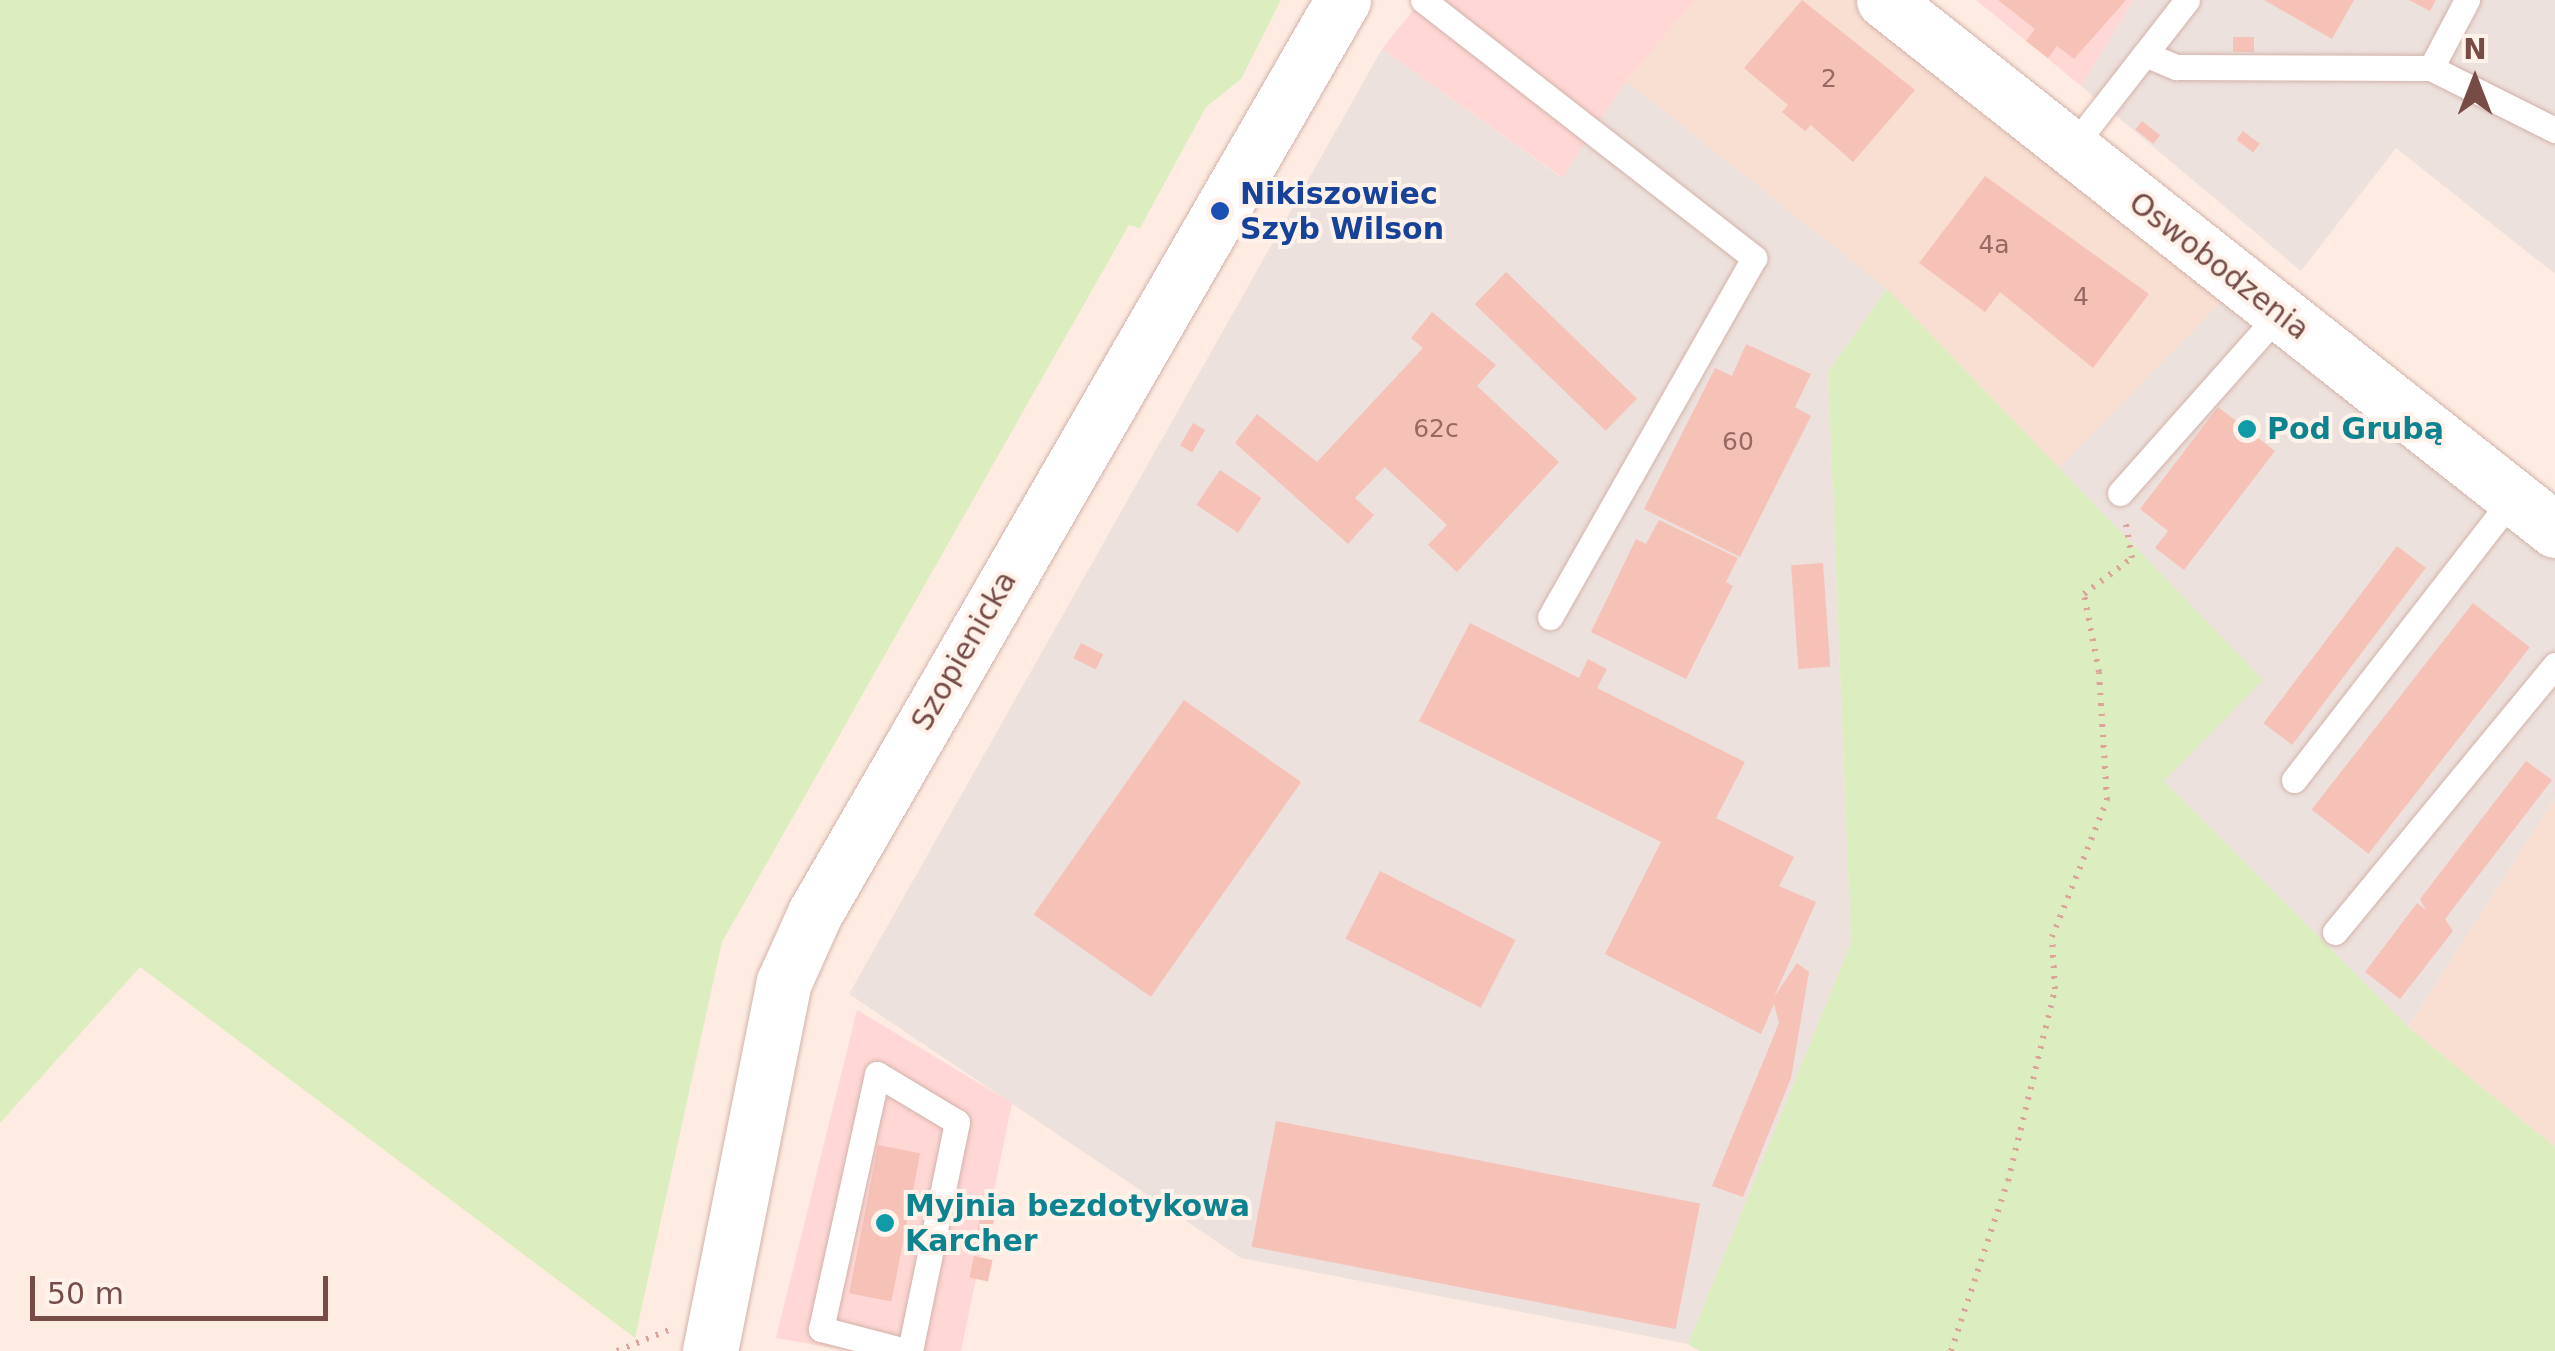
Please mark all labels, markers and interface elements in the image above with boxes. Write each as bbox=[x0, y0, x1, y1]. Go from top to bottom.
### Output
north arrow bbox=[2425, 30, 2525, 130]
text: N bbox=[2463, 33, 2487, 66]
house number: 2 bbox=[1821, 64, 1837, 94]
place label: Nikiszowiec Szyb Wilson bbox=[1240, 176, 1444, 246]
street label: Oswobodzenia bbox=[2122, 185, 2316, 347]
marker: Nikiszowiec Szyb Wilson bbox=[1209, 200, 1231, 222]
house number: 4a bbox=[1978, 230, 2010, 260]
house number: 4 bbox=[2073, 282, 2089, 312]
place label: Pod Grubą bbox=[2267, 411, 2444, 447]
house number: 62c bbox=[1413, 414, 1459, 444]
marker: Pod Grubą bbox=[2236, 418, 2258, 440]
house number: 60 bbox=[1722, 427, 1754, 457]
street label: Szopienicka bbox=[904, 565, 1024, 737]
place label: Myjnia bezdotykowa Karcher bbox=[905, 1188, 1250, 1258]
marker: Myjnia bezdotykowa Karcher bbox=[874, 1212, 896, 1234]
scale bar bbox=[35, 1256, 332, 1318]
text: 50 m bbox=[47, 1276, 124, 1311]

